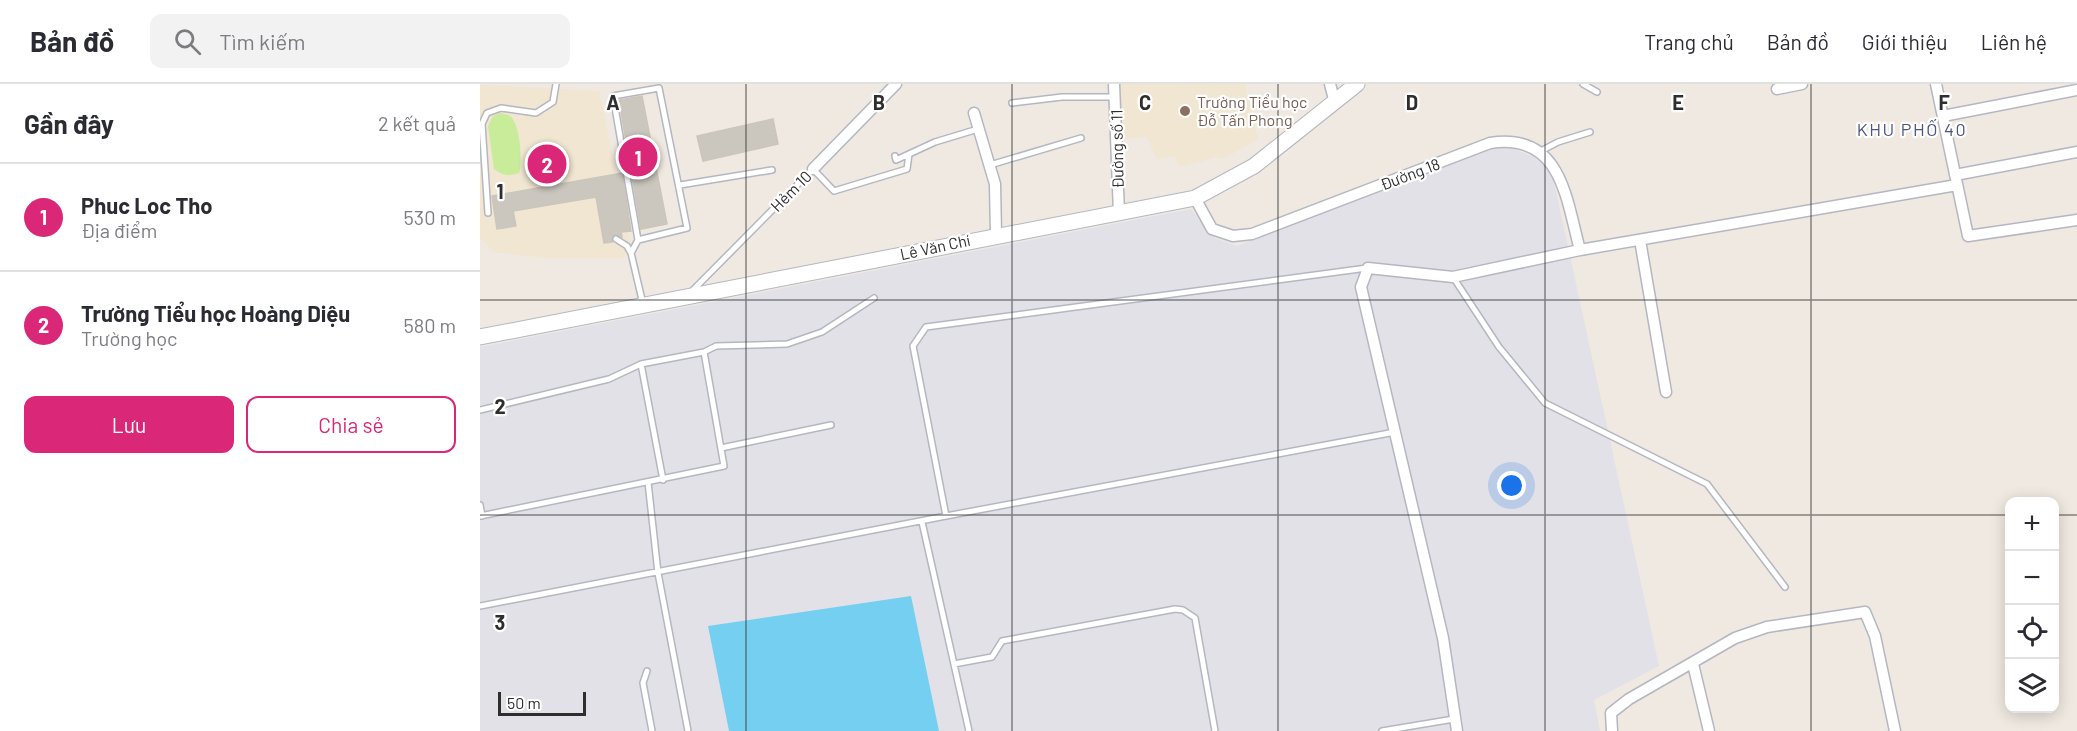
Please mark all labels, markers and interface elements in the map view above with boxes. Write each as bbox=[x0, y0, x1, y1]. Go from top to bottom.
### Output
search box bbox=[150, 14, 570, 68]
text: Bản đồ bbox=[30, 24, 114, 58]
icon: search bbox=[171, 25, 204, 58]
text: Tìm kiếm bbox=[219, 28, 306, 54]
text: Trang chủ bbox=[1644, 29, 1734, 54]
text: Bản đồ bbox=[1767, 29, 1829, 54]
text: Giới thiệu bbox=[1862, 29, 1948, 54]
text: Liên hệ bbox=[1981, 29, 2047, 54]
text: A bbox=[606, 90, 620, 114]
text: B bbox=[873, 90, 885, 114]
text: C bbox=[1139, 90, 1151, 114]
text: D bbox=[1406, 90, 1418, 114]
text: E bbox=[1672, 90, 1684, 114]
text: F bbox=[1938, 90, 1950, 114]
place label: Trường Tiểu học Đỗ Tấn Phong bbox=[1197, 92, 1307, 129]
marker: Trường Tiểu học Đỗ Tấn Phong bbox=[1178, 104, 1192, 118]
text: Gần đây bbox=[24, 108, 114, 139]
street label: Đường số 11 bbox=[1106, 109, 1127, 189]
text: 2 kết quả bbox=[378, 111, 456, 135]
district label: KHU PHỐ 40 bbox=[1857, 118, 1967, 140]
pin: 1 bbox=[618, 134, 658, 180]
pin: 2 bbox=[528, 142, 566, 187]
street label: Đường 18 bbox=[1377, 154, 1442, 194]
street label: Hẻm 10 bbox=[766, 166, 815, 215]
text: 1 bbox=[496, 179, 504, 203]
text: Phuc Loc Tho bbox=[81, 192, 213, 218]
text: 1 bbox=[40, 205, 47, 229]
text: 530 m bbox=[404, 205, 456, 229]
text: Địa điểm bbox=[81, 218, 157, 242]
street label: Lê Văn Chí bbox=[898, 230, 972, 263]
text: Trường Tiểu học Hoàng Diệu bbox=[81, 300, 350, 326]
text: 2 bbox=[38, 313, 49, 337]
text: 580 m bbox=[403, 313, 456, 337]
text: Trường học bbox=[81, 326, 177, 350]
text: 2 bbox=[494, 394, 506, 418]
button: Lưu bbox=[24, 396, 234, 453]
button: Chia sẻ bbox=[246, 396, 456, 453]
your location bbox=[1497, 471, 1526, 500]
map controls bbox=[2005, 497, 2059, 713]
button: + bbox=[2005, 497, 2059, 551]
button: − bbox=[2005, 551, 2059, 605]
button: locate bbox=[2005, 605, 2059, 659]
text: 3 bbox=[495, 610, 505, 634]
button: layers bbox=[2005, 659, 2059, 713]
scale bar bbox=[498, 689, 586, 716]
text: 50 m bbox=[507, 693, 541, 712]

